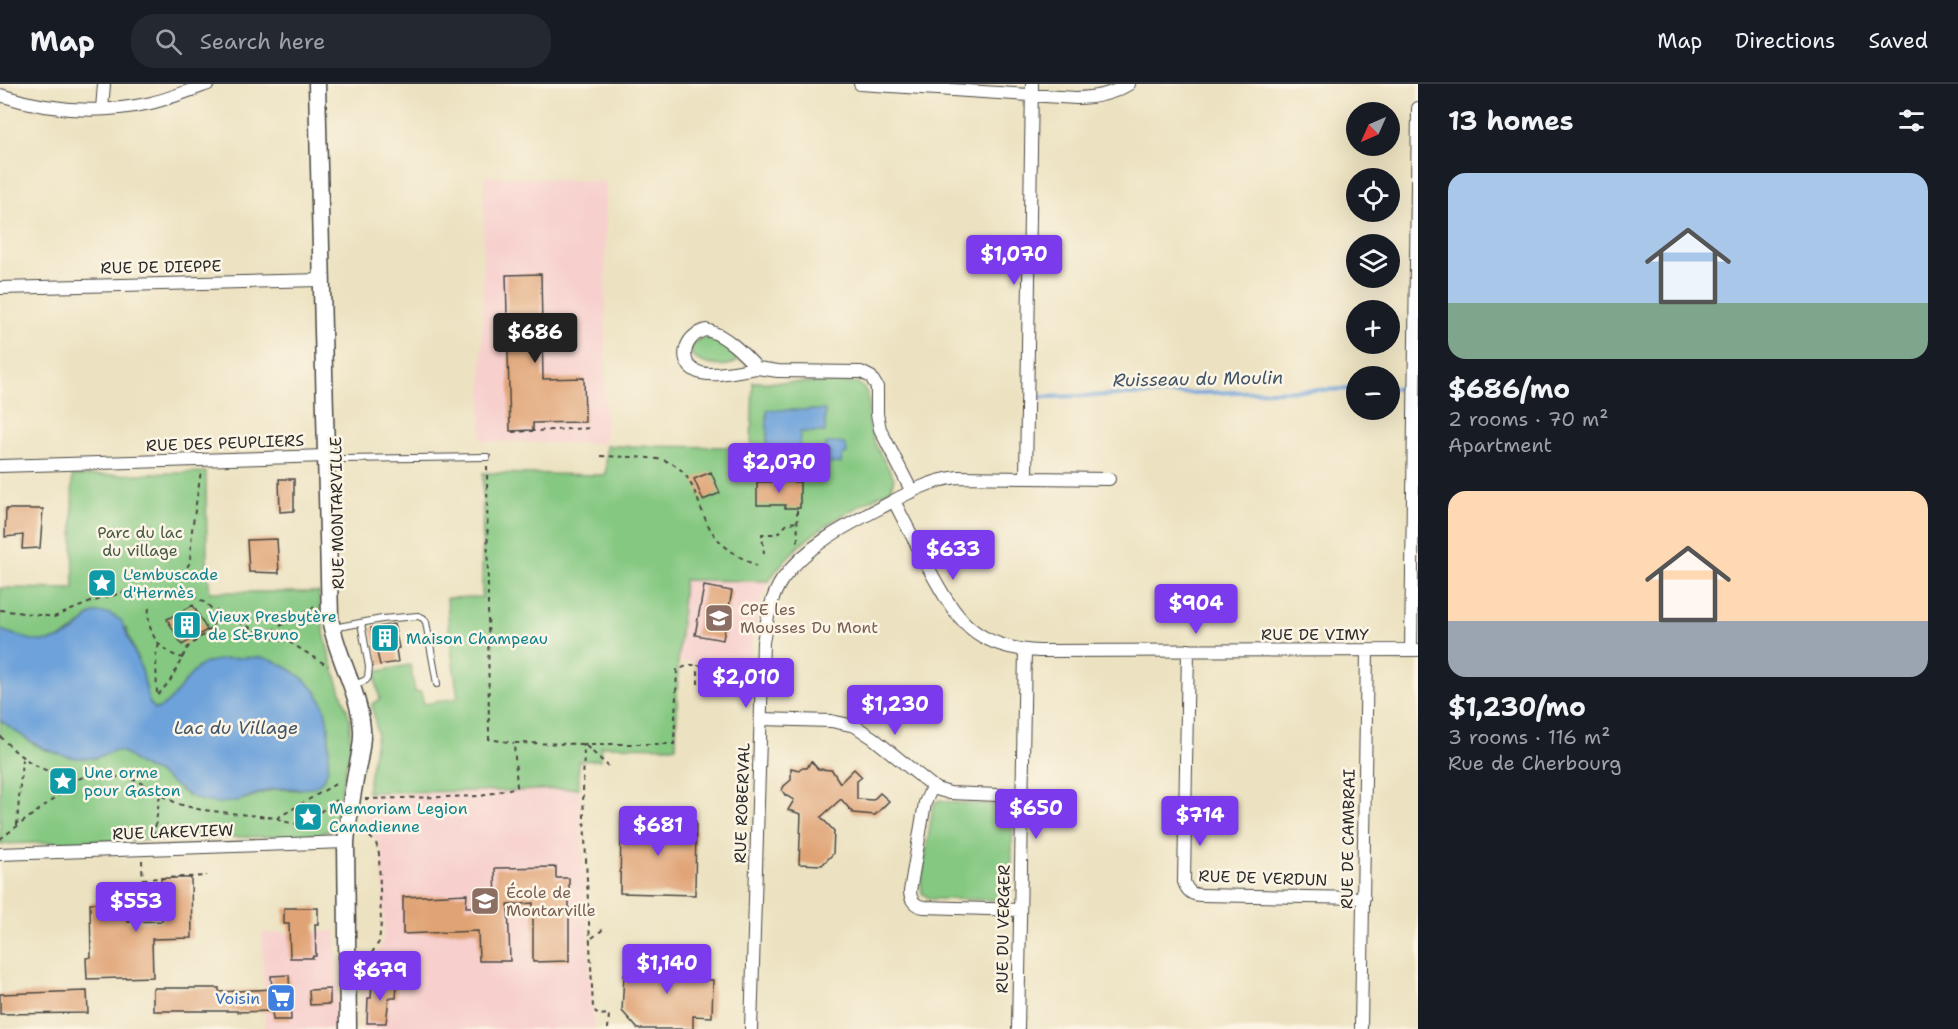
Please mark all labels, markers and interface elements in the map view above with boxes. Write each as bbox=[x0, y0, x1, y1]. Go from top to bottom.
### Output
search box bbox=[131, 14, 551, 68]
text: Map bbox=[30, 22, 95, 60]
icon: search bbox=[152, 25, 185, 58]
text: Search here bbox=[200, 27, 325, 56]
text: Map bbox=[1657, 27, 1702, 55]
text: Directions bbox=[1735, 27, 1835, 55]
text: Saved bbox=[1868, 27, 1928, 55]
north arrow bbox=[1346, 102, 1400, 156]
map controls bbox=[1346, 102, 1400, 420]
text: 13 homes bbox=[1448, 103, 1574, 138]
icon: filters bbox=[1895, 104, 1928, 137]
button: locate bbox=[1346, 168, 1400, 222]
icon: home bbox=[1634, 212, 1742, 320]
button: layers bbox=[1346, 234, 1400, 288]
pin: $1,070 bbox=[965, 235, 1063, 286]
text: $1,070 bbox=[980, 241, 1048, 267]
street label: RUE DE DIEPPE bbox=[100, 255, 222, 279]
button: + bbox=[1346, 300, 1400, 354]
pin: $686 bbox=[499, 313, 571, 364]
text: $686 bbox=[507, 319, 563, 345]
water label: Ruisseau du Moulin bbox=[1113, 366, 1283, 392]
button: − bbox=[1346, 366, 1400, 420]
text: $686/mo bbox=[1448, 371, 1570, 406]
text: 2 rooms · 70 m² bbox=[1448, 406, 1609, 432]
street label: RUE DES PEUPLIERS bbox=[146, 430, 305, 456]
text: Apartment bbox=[1448, 432, 1552, 458]
street label: RUE MONTARVILLE bbox=[325, 436, 349, 590]
pin: $2,070 bbox=[730, 443, 828, 494]
text: $2,070 bbox=[742, 449, 816, 475]
park label: Parc du lac du village bbox=[97, 522, 183, 561]
pin: $633 bbox=[917, 530, 989, 581]
icon: home bbox=[1634, 530, 1742, 638]
text: $633 bbox=[926, 536, 980, 562]
place label: L'embuscade d'Hermès bbox=[123, 564, 218, 603]
place icon: L'embuscade d'Hermès bbox=[86, 567, 118, 599]
pin: $904 bbox=[1160, 584, 1232, 635]
text: $904 bbox=[1169, 590, 1223, 616]
place label: CPE les Mousses Du Mont bbox=[740, 599, 878, 638]
school or university icon: CPE les Mousses Du Mont bbox=[703, 602, 735, 634]
place label: Vieux Presbytère de St-Bruno bbox=[208, 606, 337, 645]
building icon: Vieux Presbytère de St-Bruno bbox=[171, 609, 203, 641]
building icon: Maison Champeau bbox=[369, 622, 401, 654]
street label: RUE DE VIMY bbox=[1261, 624, 1369, 645]
place label: Maison Champeau bbox=[406, 628, 548, 649]
pin: $2,010 bbox=[697, 658, 795, 709]
text: $2,010 bbox=[712, 664, 780, 690]
pin: $1,230 bbox=[846, 685, 944, 736]
text: $1,230/mo bbox=[1448, 689, 1586, 724]
text: $1,230 bbox=[861, 691, 929, 717]
water label: Lac du Village bbox=[174, 716, 298, 740]
text: 3 rooms · 116 m² bbox=[1448, 724, 1610, 750]
street label: RUE ROBERVAL bbox=[729, 742, 755, 864]
text: Rue de Cherbourg bbox=[1448, 750, 1622, 776]
place label: Une orme pour Gaston bbox=[84, 762, 181, 801]
place icon: Une orme pour Gaston bbox=[47, 765, 79, 797]
street label: RUE DE CAMBRAI bbox=[1336, 768, 1360, 909]
pin: $650 bbox=[1000, 789, 1072, 840]
text: $650 bbox=[1009, 795, 1063, 821]
pin: $714 bbox=[1164, 796, 1236, 847]
place label: Memoriam Legion Canadienne bbox=[329, 798, 468, 837]
place icon: Memoriam Legion Canadienne bbox=[292, 801, 324, 833]
text: $714 bbox=[1175, 802, 1225, 828]
pin: $681 bbox=[622, 806, 694, 857]
text: $681 bbox=[633, 812, 683, 838]
street label: RUE LAKEVIEW bbox=[112, 819, 234, 845]
street label: RUE DU VERGER bbox=[991, 864, 1015, 994]
street label: RUE DE VERDUN bbox=[1198, 865, 1328, 891]
pin: $553 bbox=[100, 882, 172, 933]
place label: École de Montarville bbox=[506, 882, 596, 921]
school or university icon: École de Montarville bbox=[469, 885, 501, 917]
text: $553 bbox=[110, 888, 162, 914]
pin: $1,140 bbox=[618, 944, 716, 995]
text: $1,140 bbox=[636, 950, 698, 976]
pin: $679 bbox=[344, 951, 416, 1002]
text: $679 bbox=[353, 957, 407, 983]
supermarket icon: Voisin bbox=[265, 982, 297, 1014]
place label: Voisin bbox=[215, 988, 260, 1009]

